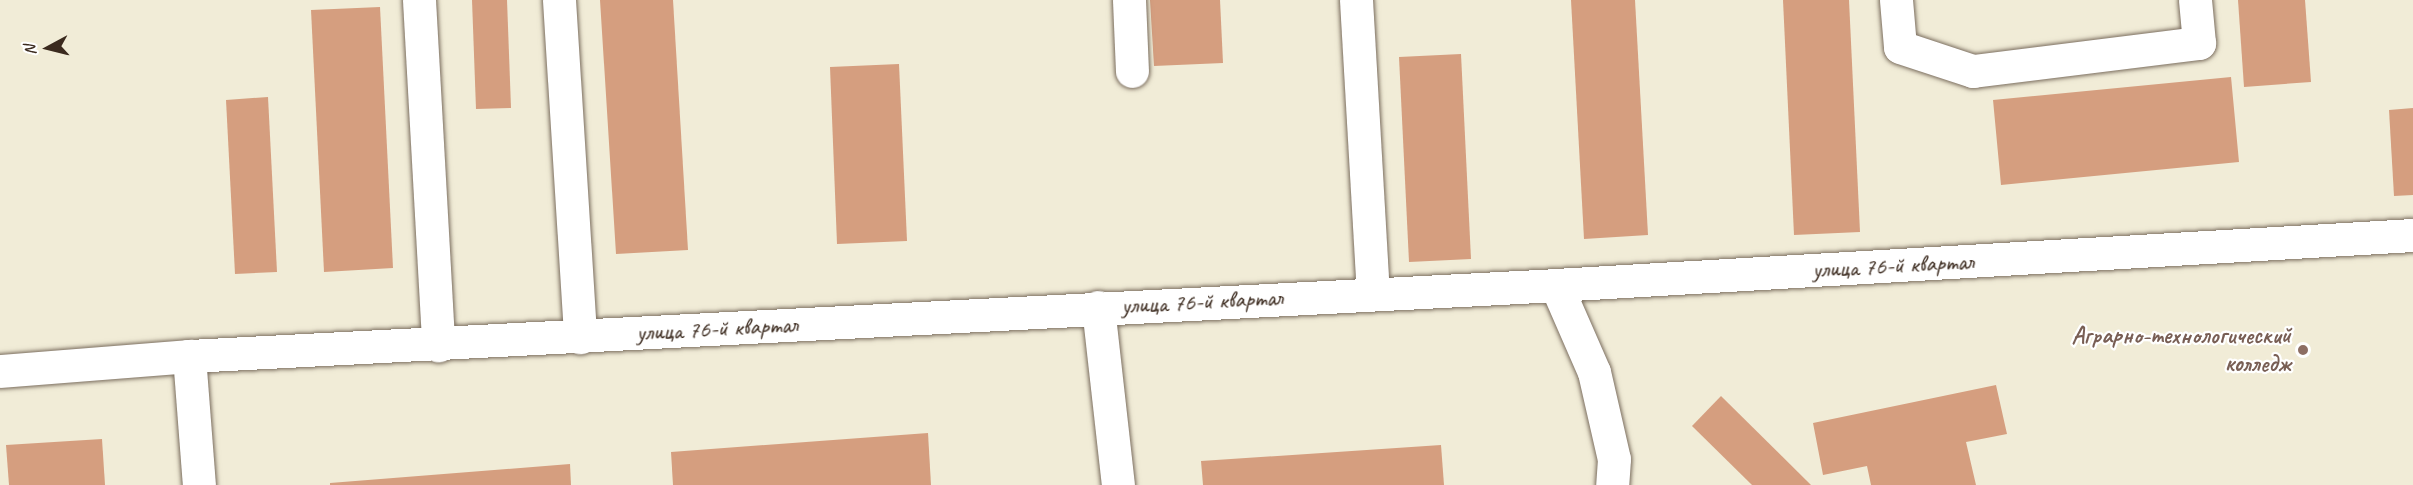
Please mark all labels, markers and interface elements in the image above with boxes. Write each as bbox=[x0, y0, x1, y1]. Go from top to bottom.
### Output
north arrow bbox=[18, 18, 78, 78]
text: N bbox=[20, 44, 41, 56]
street label: улица 76-й квартал bbox=[1812, 247, 1974, 285]
street label: улица 76-й квартал bbox=[1121, 283, 1283, 321]
street label: улица 76-й квартал bbox=[636, 310, 798, 348]
place label: Аграрно-технологический колледж bbox=[2071, 322, 2291, 378]
marker: Аграрно-технологический колледж bbox=[2296, 343, 2310, 357]

